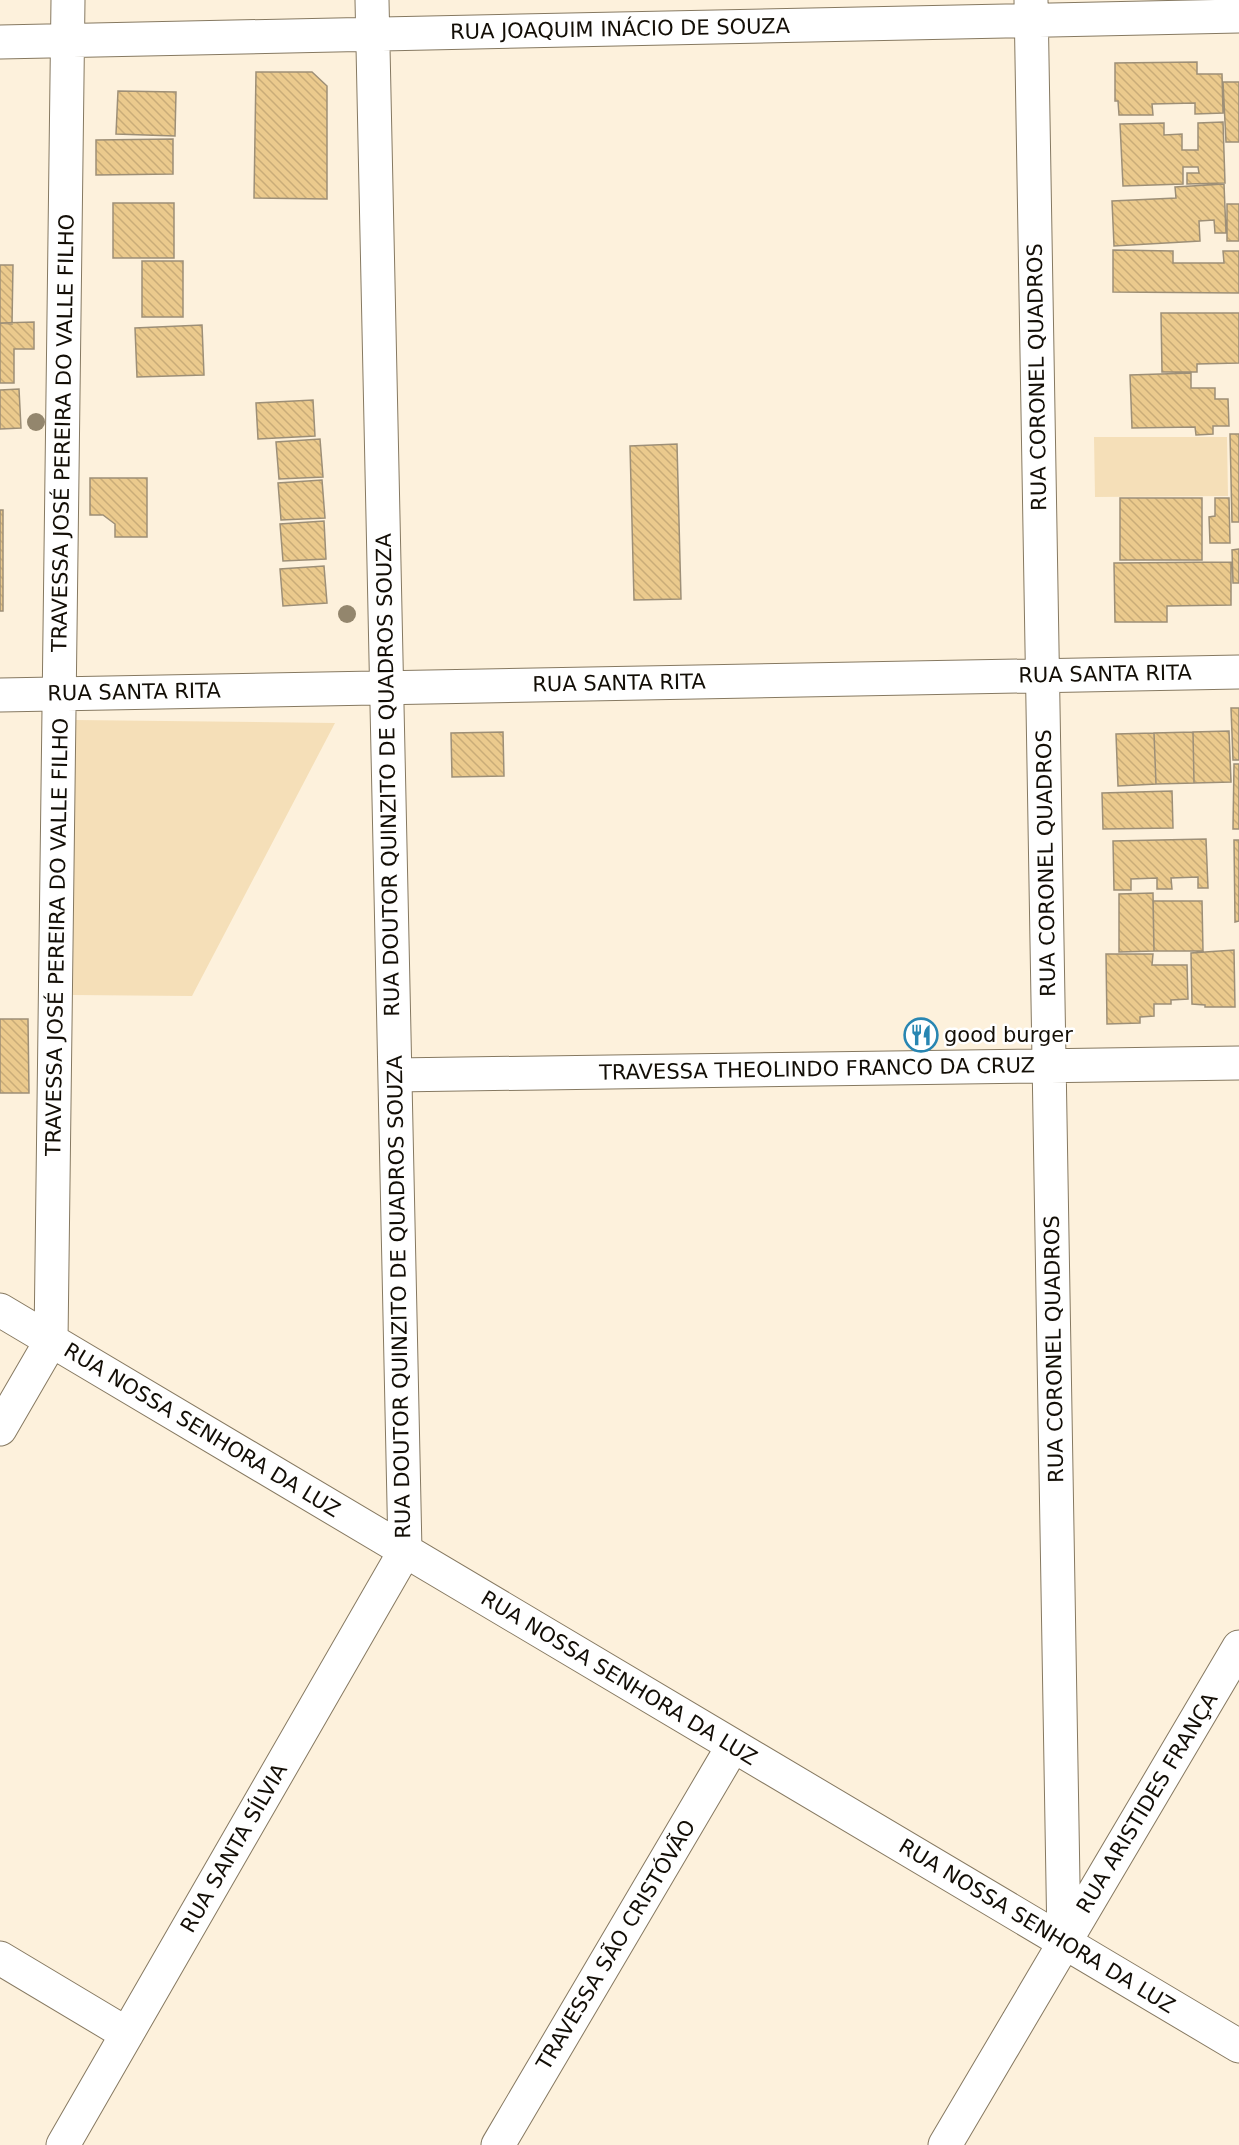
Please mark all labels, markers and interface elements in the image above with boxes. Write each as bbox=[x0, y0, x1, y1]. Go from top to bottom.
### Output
street label: RUA JOAQUIM INÁCIO DE SOUZA bbox=[450, 13, 791, 44]
street label: TRAVESSA JOSÉ PEREIRA DO VALLE FILHO bbox=[46, 214, 79, 653]
street label: RUA CORONEL QUADROS bbox=[1023, 243, 1051, 511]
street label: RUA DOUTOR QUINZITO DE QUADROS SOUZA bbox=[372, 532, 404, 1017]
street label: RUA SANTA RITA bbox=[1018, 660, 1193, 688]
street label: RUA SANTA RITA bbox=[532, 669, 707, 697]
street label: RUA SANTA RITA bbox=[47, 678, 222, 706]
street label: TRAVESSA JOSÉ PEREIRA DO VALLE FILHO bbox=[40, 718, 73, 1157]
street label: RUA CORONEL QUADROS bbox=[1032, 729, 1060, 997]
restaurant icon: good burger bbox=[903, 1017, 939, 1053]
place label: good burger bbox=[944, 1023, 1073, 1047]
street label: TRAVESSA THEOLINDO FRANCO DA CRUZ bbox=[598, 1053, 1035, 1085]
street label: RUA DOUTOR QUINZITO DE QUADROS SOUZA bbox=[383, 1054, 415, 1539]
street label: RUA CORONEL QUADROS bbox=[1040, 1215, 1068, 1483]
street label: RUA NOSSA SENHORA DA LUZ bbox=[60, 1338, 344, 1522]
street label: RUA NOSSA SENHORA DA LUZ bbox=[477, 1586, 761, 1770]
street label: RUA ARISTIDES FRANÇA bbox=[1072, 1688, 1223, 1918]
street label: RUA SANTA SÍLVIA bbox=[175, 1758, 292, 1937]
street label: TRAVESSA SÃO CRISTÓVÃO bbox=[529, 1815, 700, 2075]
street label: RUA NOSSA SENHORA DA LUZ bbox=[895, 1834, 1179, 2018]

